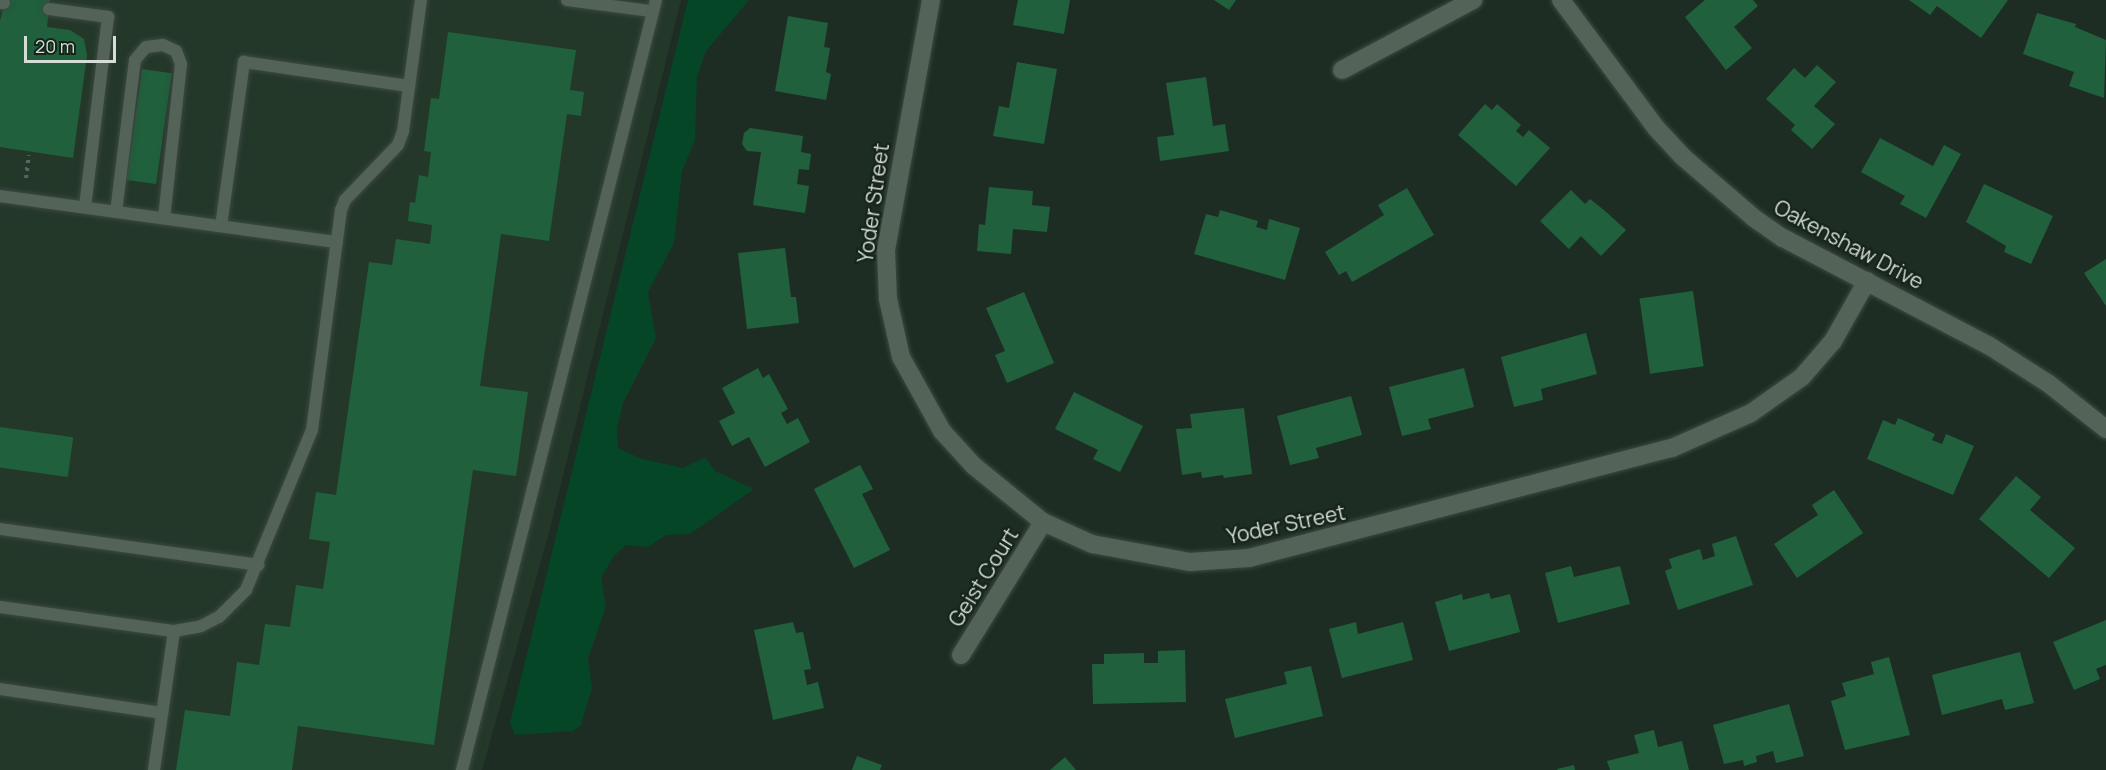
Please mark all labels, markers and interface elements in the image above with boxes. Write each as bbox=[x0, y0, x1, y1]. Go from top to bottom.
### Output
scale bar bbox=[27, 24, 118, 62]
text: 20 m bbox=[35, 34, 75, 58]
street label: Yoder Street bbox=[852, 142, 894, 264]
street label: Oakenshaw Drive bbox=[1770, 194, 1928, 294]
street label: Yoder Street bbox=[1224, 499, 1348, 549]
street label: Geist Court bbox=[943, 523, 1023, 631]

